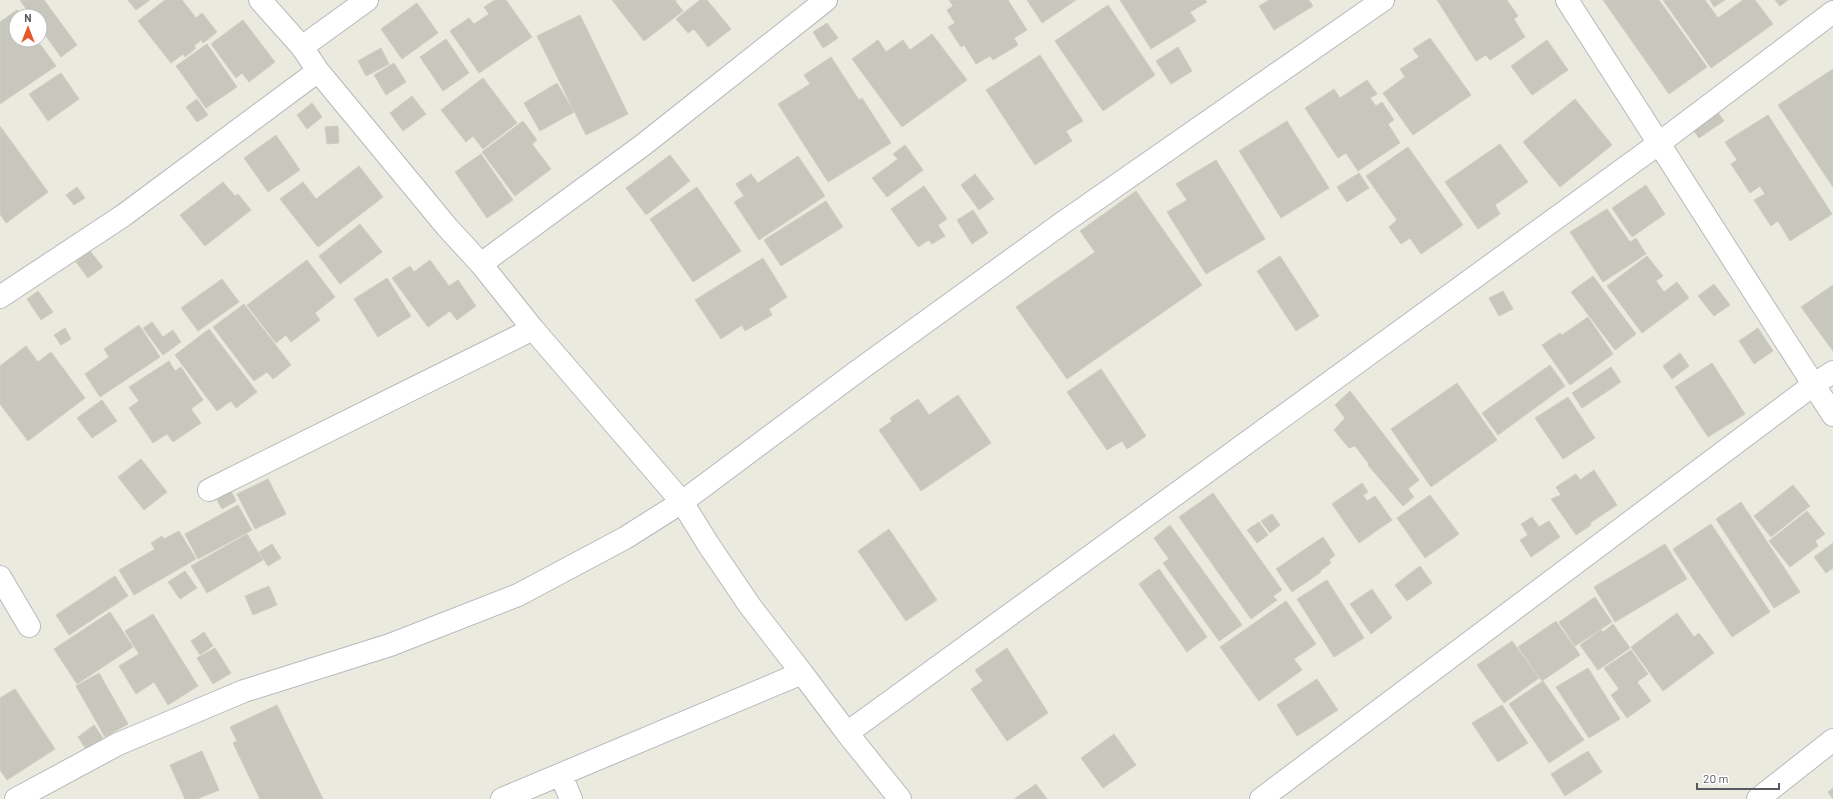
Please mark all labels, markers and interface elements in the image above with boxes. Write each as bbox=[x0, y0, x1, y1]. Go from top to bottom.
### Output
north arrow bbox=[8, 8, 48, 48]
text: N bbox=[24, 11, 32, 24]
scale bar bbox=[1697, 765, 1779, 791]
text: 20 m bbox=[1703, 771, 1729, 785]

